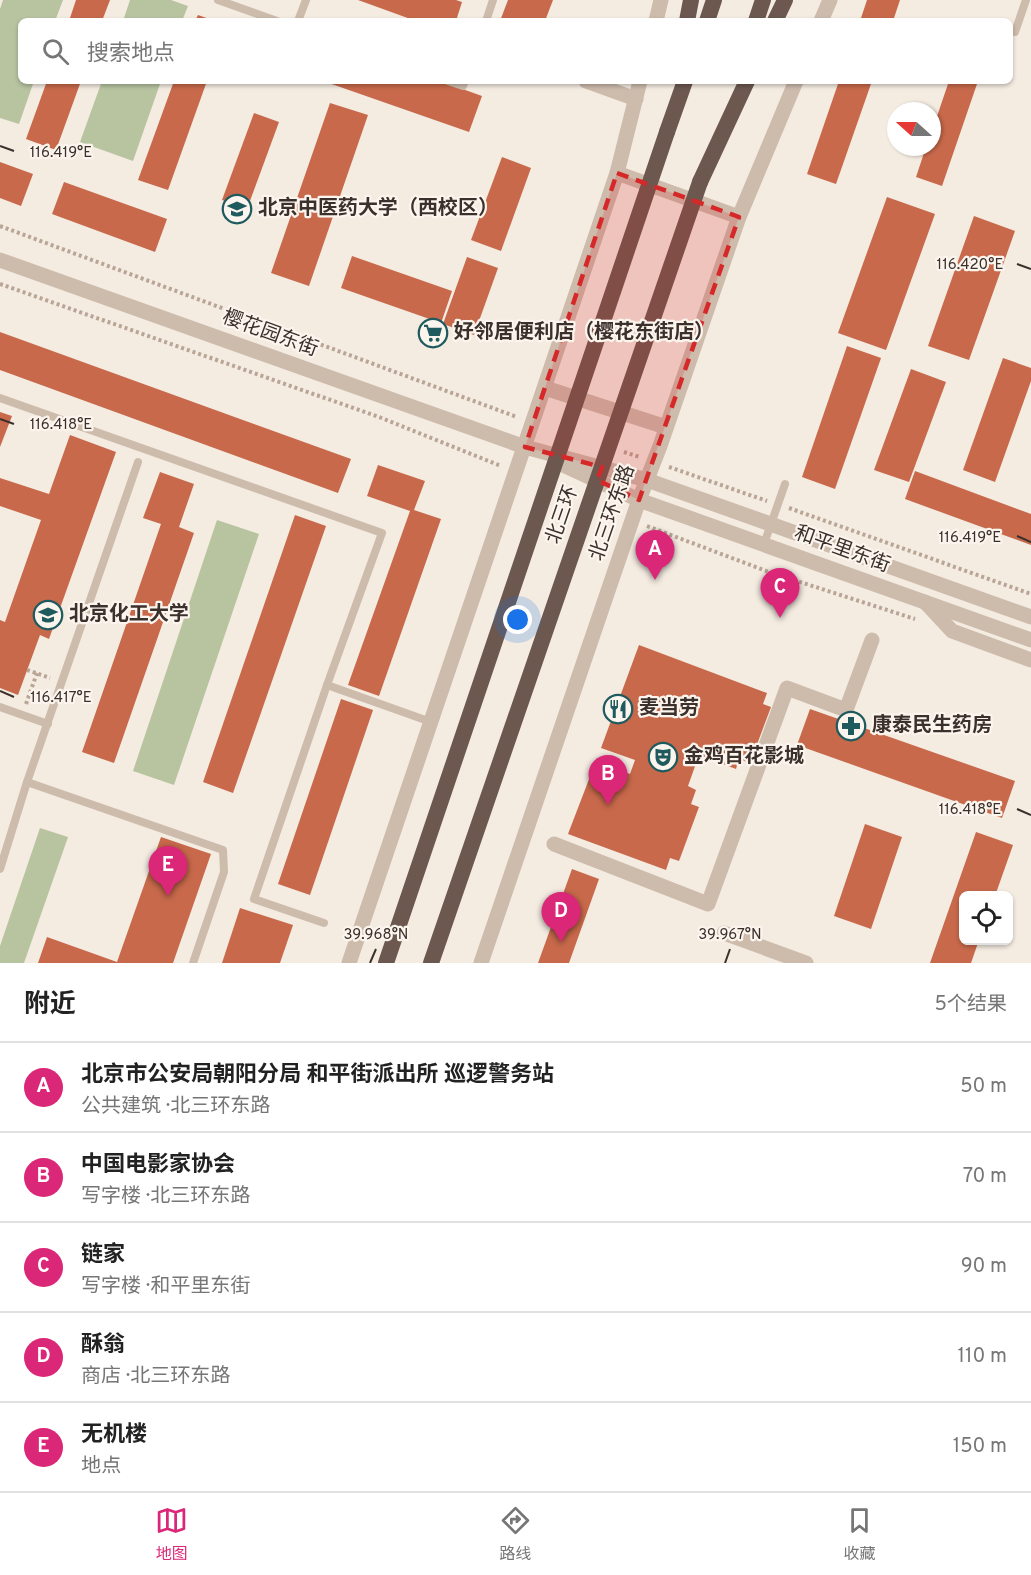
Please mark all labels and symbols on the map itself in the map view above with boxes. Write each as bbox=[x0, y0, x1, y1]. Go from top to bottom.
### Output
north arrow bbox=[887, 102, 941, 156]
text: 116.419°E bbox=[30, 144, 92, 163]
school or university icon: 北京中医药大学（西校区） bbox=[221, 193, 253, 225]
place label: 北京中医药大学（西校区） bbox=[258, 196, 498, 222]
text: 116.420°E bbox=[937, 256, 1003, 275]
street label: 樱花园东街 bbox=[219, 305, 321, 363]
supermarket icon: 好邻居便利店（樱花东街店） bbox=[417, 317, 449, 349]
place label: 好邻居便利店（樱花东街店） bbox=[454, 320, 714, 346]
text: 116.418°E bbox=[30, 416, 92, 435]
street label: 北三环东路 bbox=[584, 461, 642, 565]
street label: 北三环 bbox=[541, 482, 585, 548]
street label: 和平里东街 bbox=[791, 521, 893, 579]
text: 116.419°E bbox=[939, 529, 1001, 548]
pin: A bbox=[636, 530, 674, 580]
pin: C bbox=[760, 568, 800, 618]
school or university icon: 北京化工大学 bbox=[32, 599, 64, 631]
place label: 北京化工大学 bbox=[69, 602, 189, 628]
your location bbox=[503, 605, 532, 634]
text: 116.417°E bbox=[30, 689, 92, 708]
restaurant icon: 麦当劳 bbox=[602, 693, 634, 725]
place label: 麦当劳 bbox=[639, 696, 699, 722]
pharmacy icon: 康泰民生药房 bbox=[835, 710, 867, 742]
place label: 康泰民生药房 bbox=[872, 713, 992, 739]
theatre icon: 金鸡百花影城 bbox=[647, 741, 679, 773]
place label: 金鸡百花影城 bbox=[684, 744, 804, 770]
pin: B bbox=[588, 756, 628, 805]
text: 116.418°E bbox=[939, 801, 1001, 820]
pin: E bbox=[148, 846, 188, 896]
pin: D bbox=[542, 892, 580, 942]
text: 39.968°N bbox=[344, 926, 408, 945]
text: 39.967°N bbox=[698, 926, 762, 945]

